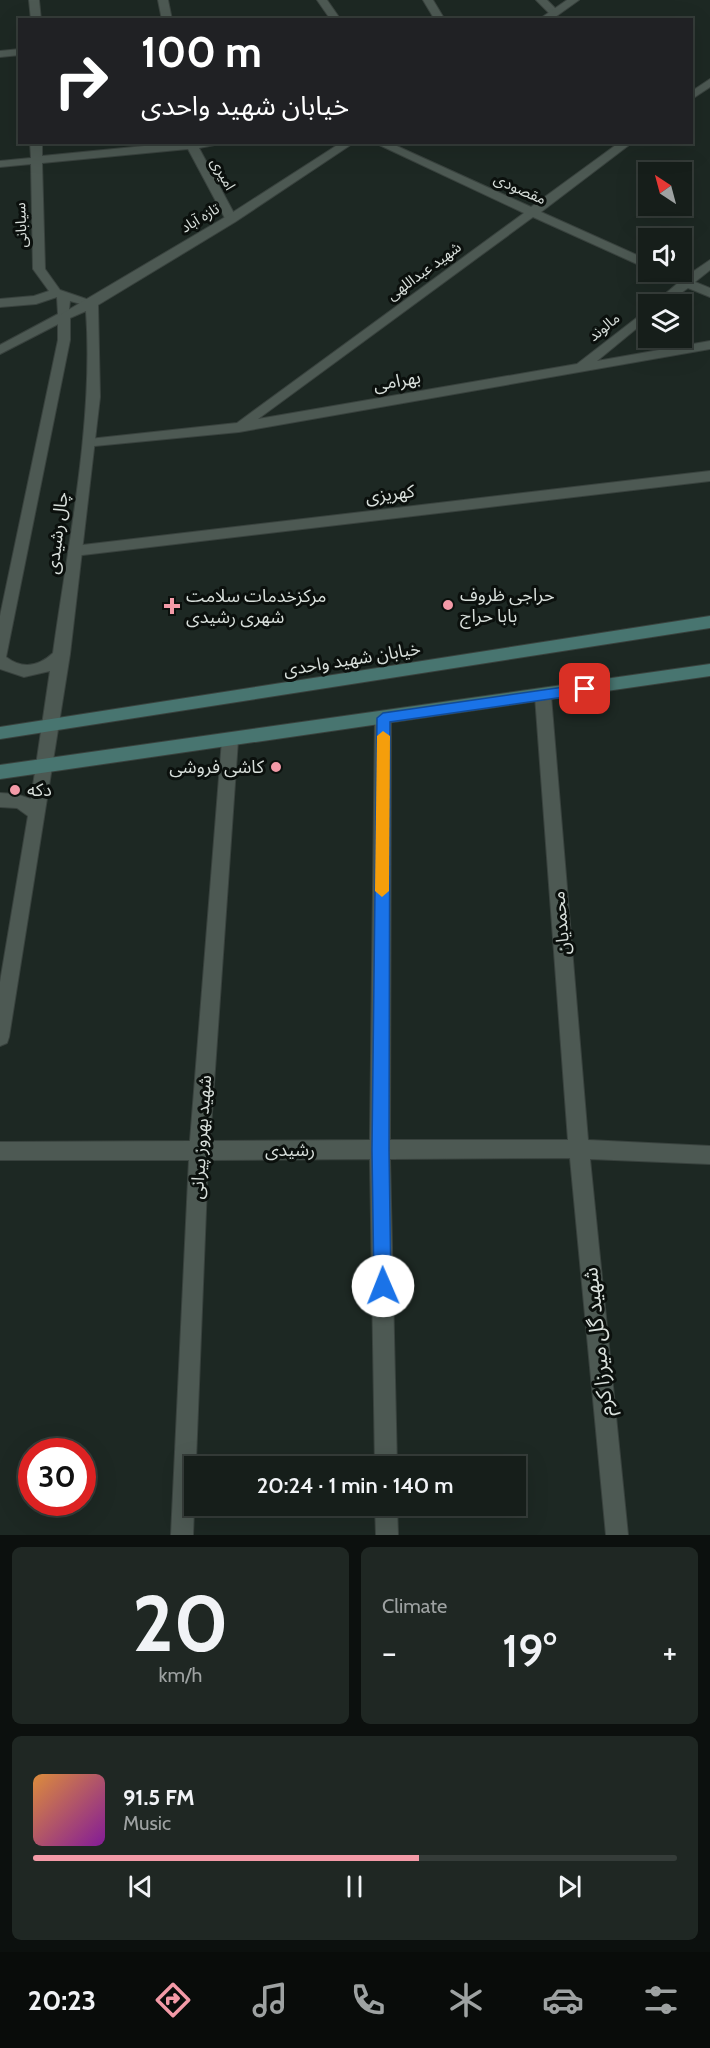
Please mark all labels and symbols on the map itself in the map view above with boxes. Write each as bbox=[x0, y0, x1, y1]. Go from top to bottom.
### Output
street label: امیری bbox=[207, 155, 239, 193]
north arrow bbox=[638, 162, 692, 216]
street label: مقصودی bbox=[491, 170, 549, 208]
street label: تازه آباد bbox=[177, 199, 223, 237]
street label: سیابانی bbox=[11, 202, 31, 248]
street label: شهید عبداللهی bbox=[383, 238, 465, 304]
street label: مالوند bbox=[585, 309, 623, 345]
street label: بهرامی bbox=[372, 366, 422, 396]
street label: کهریزی bbox=[364, 480, 416, 508]
street label: چال رشیدی bbox=[41, 491, 73, 575]
place label: حراجی ظروف بابا حراج bbox=[460, 584, 555, 629]
place label: مرکزخدمات سلامت شهری رشیدی bbox=[186, 585, 327, 628]
marker: مرکزخدمات سلامت شهری رشیدی bbox=[163, 597, 181, 615]
marker: حراجی ظروف بابا حراج bbox=[441, 598, 455, 612]
street label: خیابان شهید واحدی bbox=[282, 637, 422, 681]
pin bbox=[559, 663, 610, 714]
place label: کاشی فروشی bbox=[169, 756, 265, 778]
marker: کاشی فروشی bbox=[269, 760, 283, 774]
place label: دکه bbox=[27, 779, 52, 801]
marker: دکه bbox=[8, 783, 22, 797]
street label: محمدیان bbox=[547, 890, 575, 956]
street label: شهید بهروز پیرانی bbox=[186, 1074, 216, 1200]
street label: رشیدی bbox=[265, 1139, 315, 1161]
position arrow bbox=[351, 1254, 415, 1318]
street label: شهید گل میرزا کرم bbox=[577, 1266, 622, 1418]
speed limit sign: 30 bbox=[18, 1438, 96, 1516]

